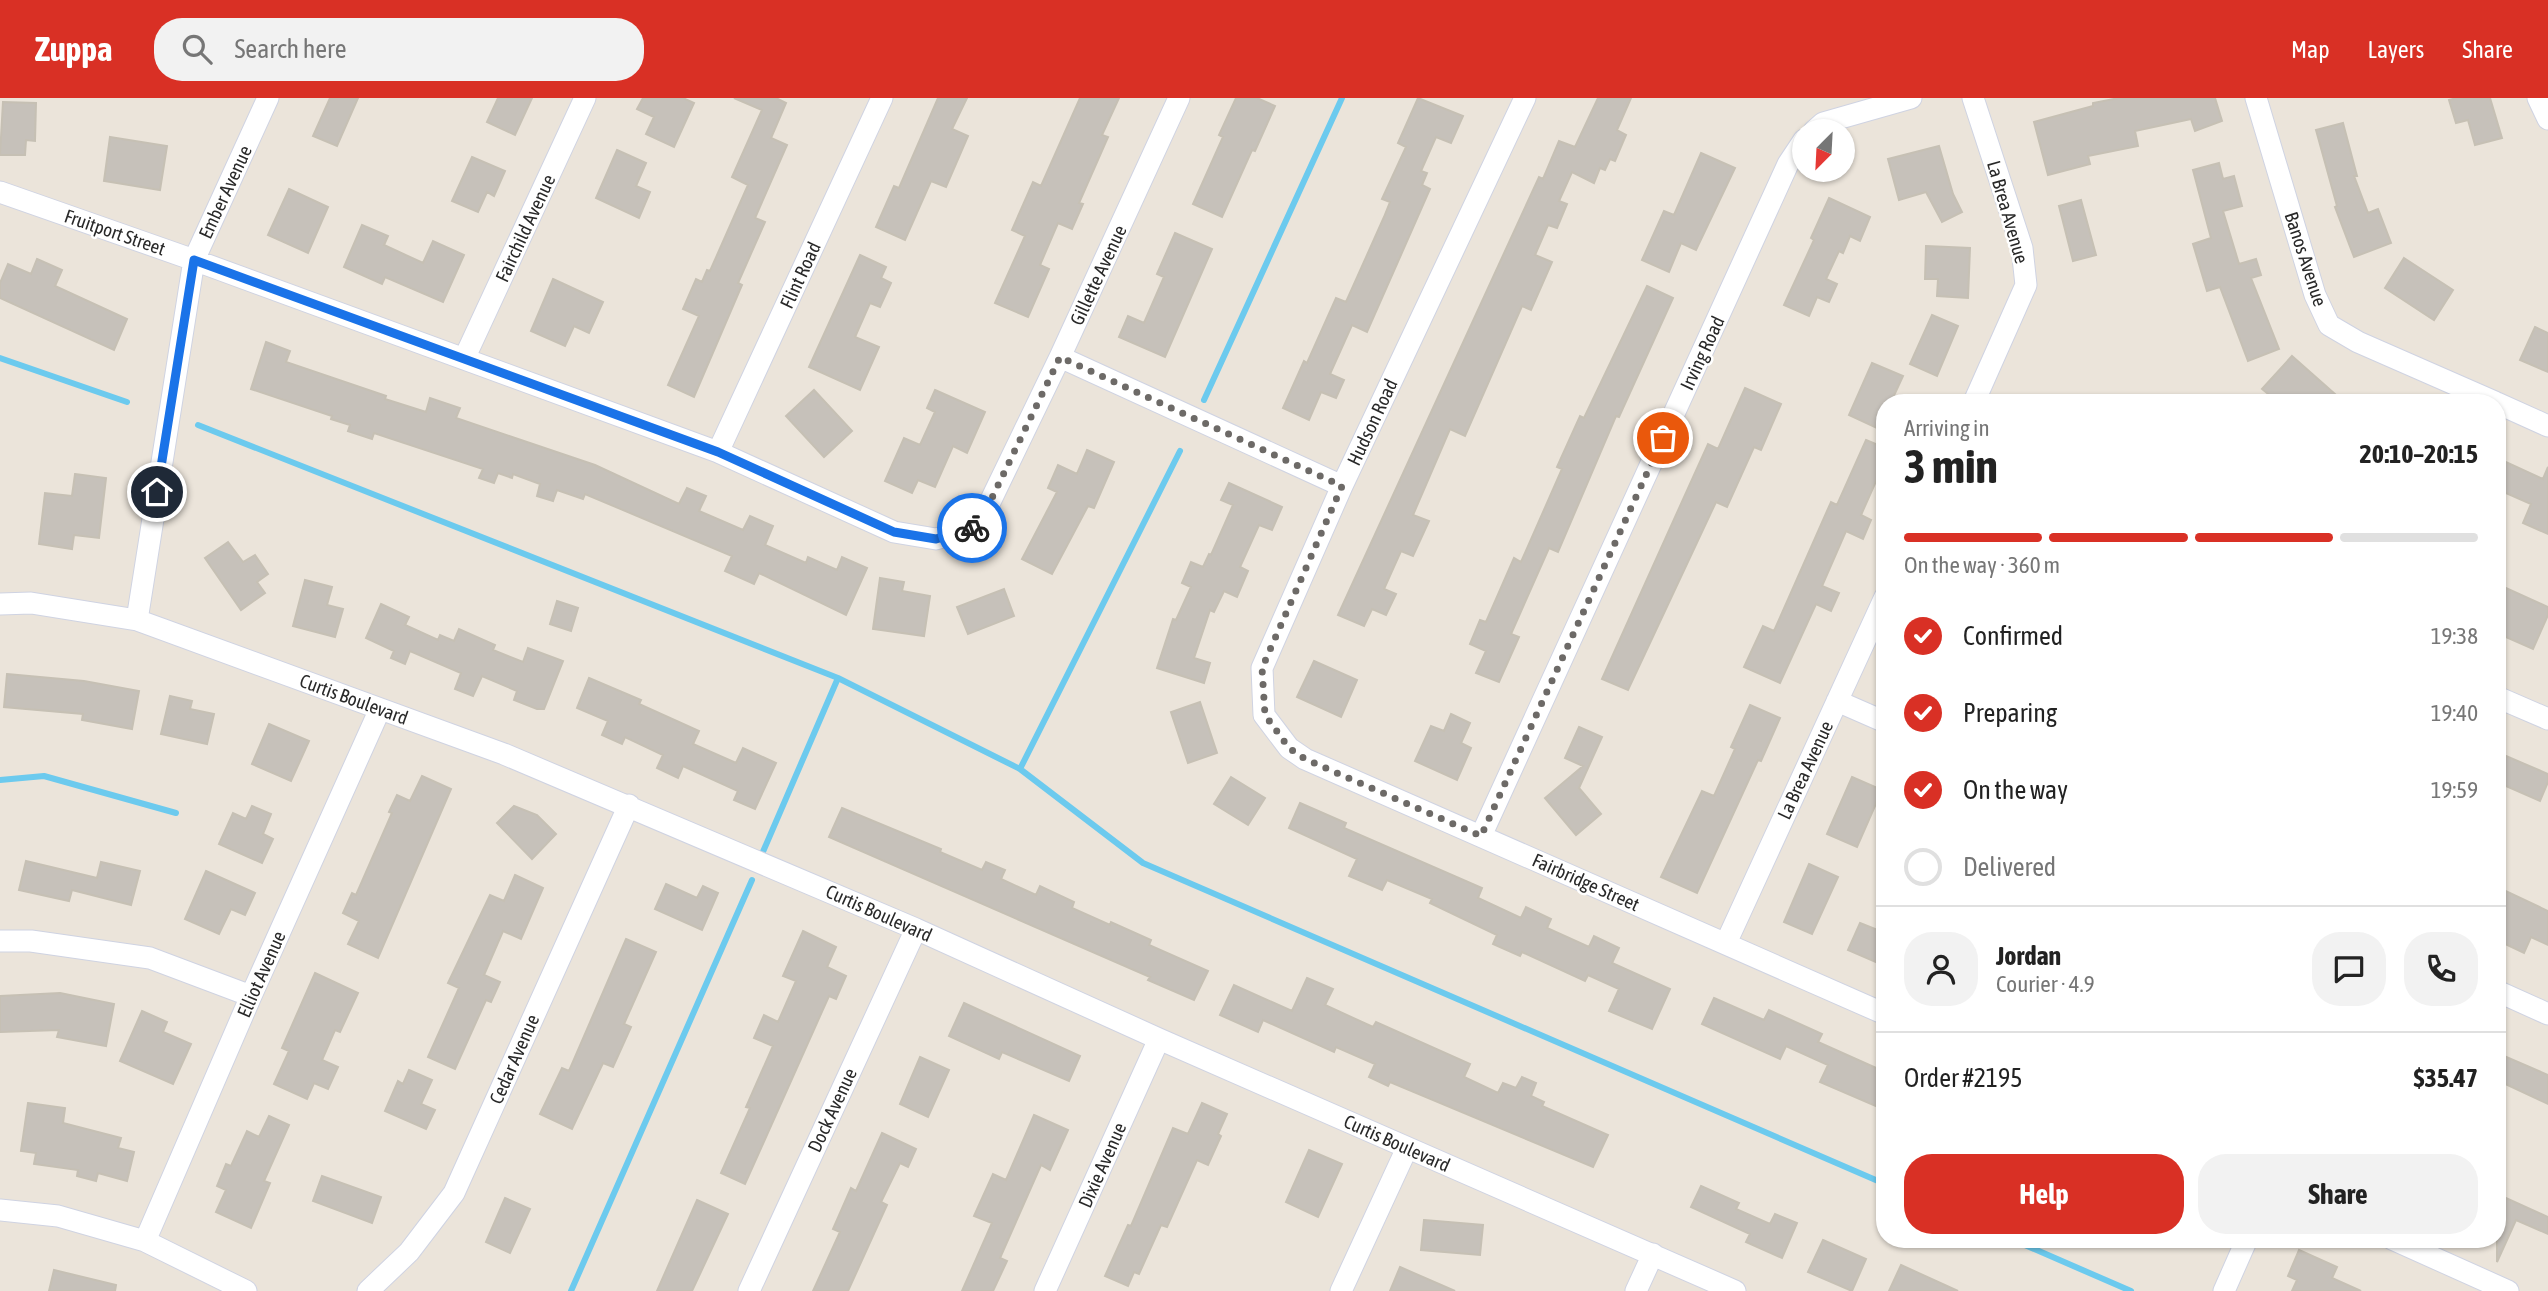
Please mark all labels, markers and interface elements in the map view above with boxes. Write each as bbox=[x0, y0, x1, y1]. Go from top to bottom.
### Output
search box bbox=[154, 18, 644, 81]
text: Zuppa bbox=[35, 30, 112, 68]
icon: search bbox=[178, 30, 216, 68]
text: Search here bbox=[234, 34, 347, 64]
text: Map bbox=[2291, 36, 2330, 63]
text: Layers bbox=[2368, 36, 2424, 63]
text: Share bbox=[2462, 36, 2513, 63]
north arrow bbox=[1792, 119, 1855, 182]
map controls bbox=[1792, 119, 1855, 182]
street label: Ember Avenue bbox=[194, 142, 256, 242]
street label: La Brea Avenue bbox=[1983, 158, 2033, 266]
street label: Fairchild Avenue bbox=[491, 171, 559, 285]
street label: Fruitport Street bbox=[62, 205, 168, 259]
street label: Banos Avenue bbox=[2280, 209, 2332, 309]
street label: Gillette Avenue bbox=[1065, 222, 1131, 328]
street label: Flint Road bbox=[775, 238, 825, 312]
street label: Irving Road bbox=[1675, 313, 1729, 393]
street label: Hudson Road bbox=[1342, 375, 1402, 469]
pin bbox=[1633, 408, 1693, 468]
text: Arriving in bbox=[1904, 415, 1990, 441]
icon: bag bbox=[1644, 419, 1682, 457]
text: 20:10–20:15 bbox=[2360, 439, 2478, 469]
text: 3 min bbox=[1904, 440, 1998, 493]
pin bbox=[127, 462, 187, 522]
icon: home bbox=[138, 473, 176, 511]
courier bbox=[937, 493, 1007, 563]
icon: bike bbox=[953, 509, 991, 547]
text: On the way · 360 m bbox=[1904, 552, 2060, 578]
icon: check bbox=[1904, 617, 1942, 655]
text: Confirmed bbox=[1963, 621, 2063, 651]
text: 19:38 bbox=[2431, 623, 2478, 649]
street label: Curtis Boulevard bbox=[297, 669, 411, 729]
icon: check bbox=[1904, 694, 1942, 732]
text: Preparing bbox=[1963, 698, 2057, 728]
text: 19:40 bbox=[2431, 700, 2478, 726]
street label: La Brea Avenue bbox=[1773, 717, 1837, 823]
icon: check bbox=[1904, 771, 1942, 809]
text: On the way bbox=[1963, 775, 2068, 805]
text: 19:59 bbox=[2431, 777, 2478, 803]
street label: Fairbridge Street bbox=[1529, 849, 1643, 915]
text: Delivered bbox=[1963, 852, 2056, 882]
street label: Curtis Boulevard bbox=[823, 880, 935, 946]
street label: Elliot Avenue bbox=[232, 927, 290, 1021]
button: person bbox=[1904, 932, 1978, 1006]
button: chat bbox=[2312, 932, 2386, 1006]
button: phone bbox=[2404, 932, 2478, 1006]
text: Jordan bbox=[1996, 941, 2061, 971]
text: Courier · 4.9 bbox=[1996, 971, 2095, 997]
street label: Cedar Avenue bbox=[484, 1011, 544, 1107]
text: Order #2195 bbox=[1904, 1063, 2023, 1093]
text: $35.47 bbox=[2414, 1063, 2478, 1093]
street label: Dock Avenue bbox=[803, 1064, 861, 1156]
street label: Curtis Boulevard bbox=[1341, 1110, 1453, 1176]
street label: Dixie Avenue bbox=[1073, 1119, 1131, 1211]
button: Help bbox=[1904, 1154, 2184, 1234]
button: Share bbox=[2198, 1154, 2478, 1234]

